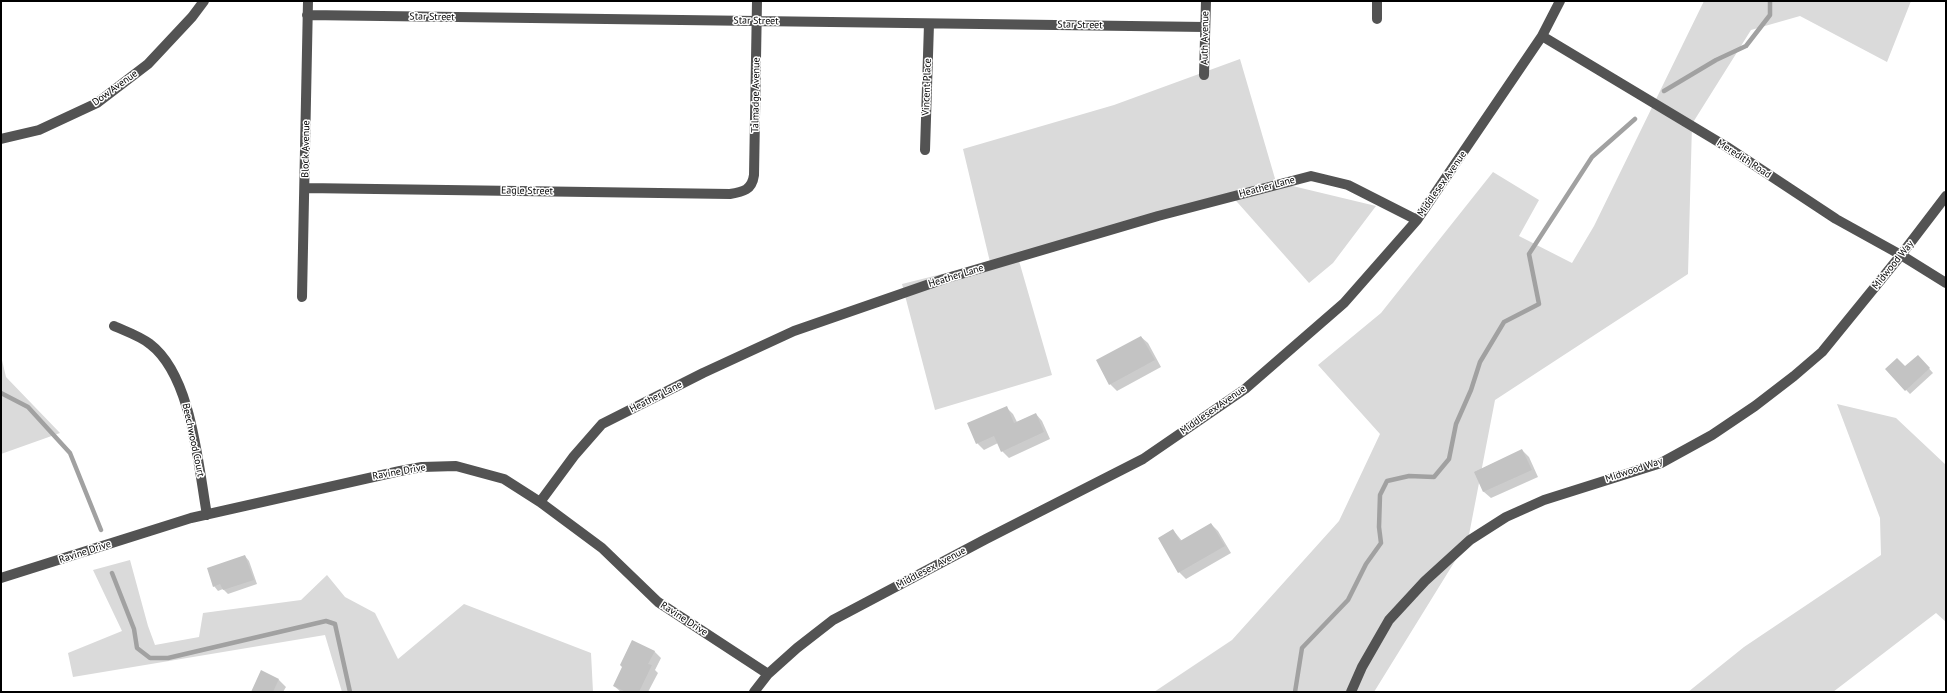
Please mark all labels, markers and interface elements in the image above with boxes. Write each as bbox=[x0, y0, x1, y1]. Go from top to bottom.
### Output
street label: Star Street bbox=[409, 11, 455, 23]
street label: Auth Avenue bbox=[1199, 11, 1211, 65]
street label: Star Street bbox=[733, 15, 779, 27]
street label: Star Street bbox=[1057, 19, 1103, 31]
street label: Talmadge Avenue bbox=[749, 57, 763, 133]
street label: Vincent Place bbox=[920, 58, 934, 116]
street label: Dow Avenue bbox=[90, 68, 140, 108]
street label: Block Avenue bbox=[300, 120, 312, 178]
street label: Meredith Road bbox=[1715, 137, 1773, 181]
street label: Middlesex Avenue bbox=[1415, 149, 1469, 219]
street label: Heather Lane bbox=[1238, 174, 1296, 200]
street label: Eagle Street bbox=[501, 185, 553, 197]
street label: Midwood Way bbox=[1870, 238, 1916, 292]
street label: Heather Lane bbox=[927, 262, 985, 290]
street label: Heather Lane bbox=[628, 379, 684, 415]
street label: Middlesex Avenue bbox=[1178, 383, 1248, 437]
street label: Beechwood Court bbox=[179, 402, 207, 478]
street label: Midwood Way bbox=[1604, 455, 1664, 485]
street label: Ravine Drive bbox=[371, 461, 427, 483]
street label: Ravine Drive bbox=[57, 538, 113, 566]
street label: Middlesex Avenue bbox=[894, 545, 968, 591]
street label: Ravine Drive bbox=[658, 599, 710, 639]

